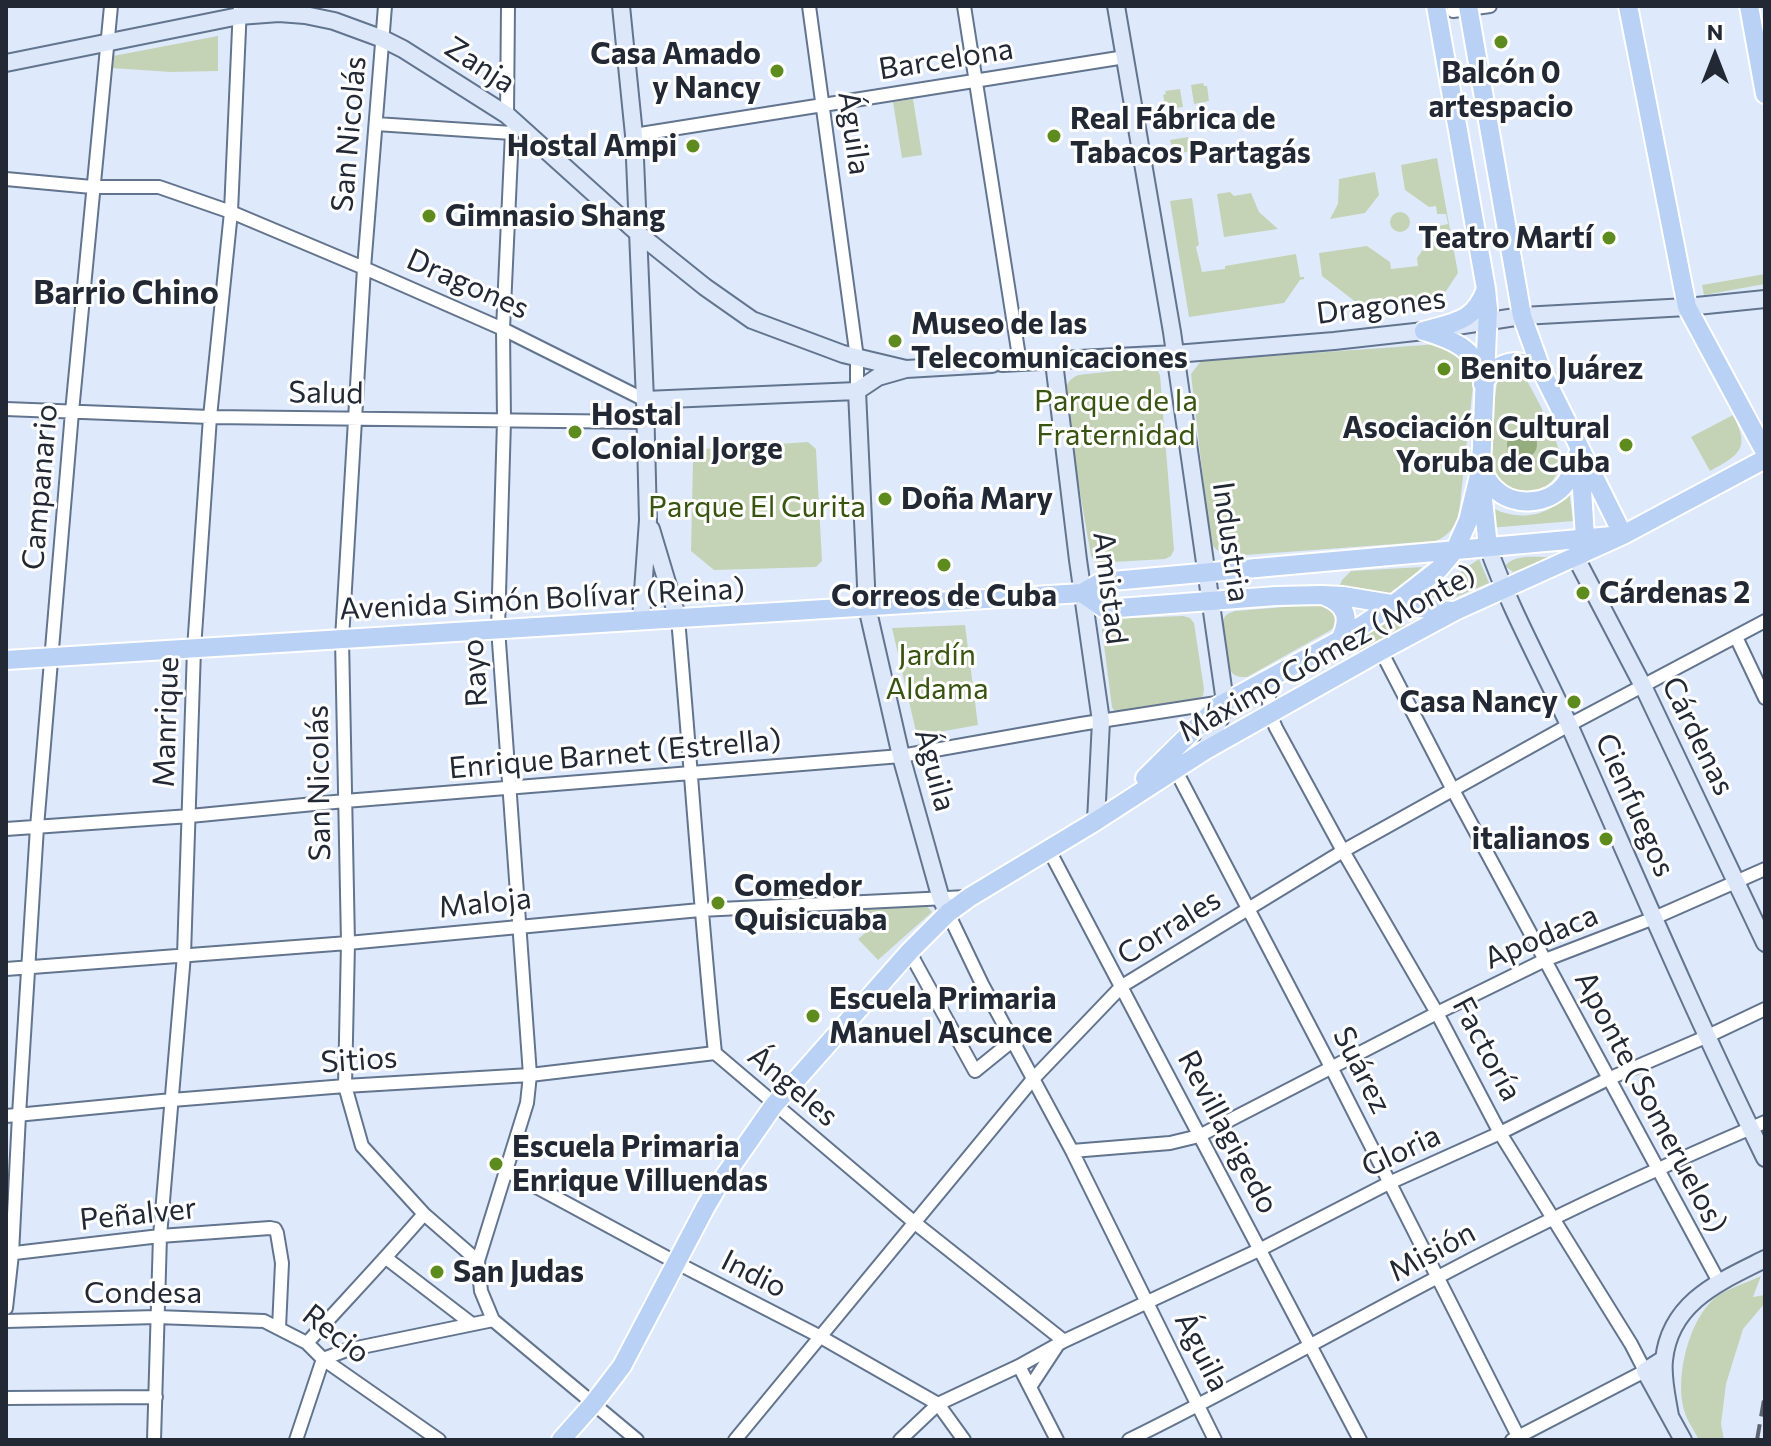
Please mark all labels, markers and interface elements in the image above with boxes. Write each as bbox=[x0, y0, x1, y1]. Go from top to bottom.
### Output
north arrow bbox=[1675, 16, 1755, 96]
text: N bbox=[1707, 18, 1723, 45]
street label: Zanja bbox=[438, 29, 522, 101]
street label: Barcelona bbox=[876, 31, 1016, 87]
marker: Balcón 0 artespacio bbox=[1492, 33, 1510, 51]
place label: Casa Amado y Nancy bbox=[590, 36, 761, 106]
street label: San Nicolás bbox=[324, 55, 374, 213]
place label: Balcón 0 artespacio bbox=[1429, 55, 1573, 126]
marker: Casa Amado y Nancy bbox=[768, 62, 786, 80]
street label: Águila bbox=[830, 89, 878, 177]
place label: Real Fábrica de Tabacos Partagás bbox=[1070, 101, 1311, 172]
marker: Real Fábrica de Tabacos Partagás bbox=[1045, 127, 1063, 145]
place label: Hostal Ampi bbox=[507, 128, 677, 164]
marker: Hostal Ampi bbox=[684, 137, 702, 155]
place label: Gimnasio Shang bbox=[445, 198, 666, 234]
marker: Gimnasio Shang bbox=[420, 207, 438, 225]
place label: Teatro Martí bbox=[1418, 220, 1593, 256]
marker: Teatro Martí bbox=[1600, 229, 1618, 247]
street label: Dragones bbox=[401, 241, 535, 327]
district label: Barrio Chino bbox=[33, 274, 219, 312]
street label: Dragones bbox=[1314, 280, 1448, 332]
place label: Museo de las Telecomunicaciones bbox=[911, 306, 1188, 376]
marker: Museo de las Telecomunicaciones bbox=[886, 332, 904, 350]
place label: Benito Juárez bbox=[1460, 351, 1643, 387]
marker: Benito Juárez bbox=[1435, 360, 1453, 378]
street label: Salud bbox=[288, 374, 364, 412]
park label: Parque de la Fraternidad bbox=[1034, 383, 1198, 454]
place label: Hostal Colonial Jorge bbox=[591, 397, 783, 468]
street label: Campanario bbox=[15, 403, 65, 571]
place label: Asociación Cultural Yoruba de Cuba bbox=[1342, 410, 1610, 480]
marker: Hostal Colonial Jorge bbox=[566, 423, 584, 441]
marker: Asociación Cultural Yoruba de Cuba bbox=[1617, 436, 1635, 454]
street label: Industria bbox=[1205, 480, 1257, 604]
place label: Doña Mary bbox=[901, 481, 1053, 517]
park label: Parque El Curita bbox=[648, 489, 866, 525]
marker: Doña Mary bbox=[876, 490, 894, 508]
street label: Amistad bbox=[1085, 529, 1135, 647]
marker: Correos de Cuba bbox=[935, 556, 953, 574]
street label: Máximo Gómez (Monte) bbox=[1172, 556, 1482, 750]
street label: Avenida Simón Bolívar (Reina) bbox=[338, 570, 746, 628]
place label: Cárdenas 2 bbox=[1599, 575, 1750, 611]
place label: Correos de Cuba bbox=[831, 578, 1057, 614]
marker: Cárdenas 2 bbox=[1574, 584, 1592, 602]
park label: Jardín Aldama bbox=[885, 637, 989, 708]
street label: Rayo bbox=[455, 638, 495, 708]
street label: Manrique bbox=[146, 656, 186, 788]
street label: Cárdenas bbox=[1654, 671, 1742, 801]
place label: Casa Nancy bbox=[1399, 684, 1558, 720]
marker: Casa Nancy bbox=[1565, 693, 1583, 711]
street label: San Nicolás bbox=[300, 705, 338, 861]
street label: Enrique Barnet (Estrella) bbox=[447, 722, 783, 786]
street label: Águila bbox=[907, 725, 963, 815]
street label: Cienfuegos bbox=[1587, 728, 1683, 882]
place label: italianos bbox=[1472, 821, 1590, 857]
marker: italianos bbox=[1597, 830, 1615, 848]
place label: Comedor Quisicuaba bbox=[734, 868, 887, 938]
street label: Maloja bbox=[437, 880, 533, 926]
street label: Corrales bbox=[1111, 881, 1227, 973]
marker: Comedor Quisicuaba bbox=[709, 894, 727, 912]
street label: Apodaca bbox=[1479, 897, 1603, 977]
street label: Aponte (Someruelos) bbox=[1567, 965, 1735, 1239]
place label: Escuela Primaria Manuel Ascunce bbox=[829, 981, 1057, 1052]
street label: Factoría bbox=[1445, 991, 1529, 1107]
marker: Escuela Primaria Manuel Ascunce bbox=[804, 1007, 822, 1025]
street label: Suárez bbox=[1325, 1021, 1399, 1119]
street label: Ángeles bbox=[741, 1038, 845, 1134]
street label: Sitios bbox=[320, 1039, 398, 1081]
street label: Revillagigedo bbox=[1170, 1044, 1286, 1220]
street label: Gloria bbox=[1356, 1117, 1446, 1185]
place label: Escuela Primaria Enrique Villuendas bbox=[512, 1129, 768, 1200]
marker: Escuela Primaria Enrique Villuendas bbox=[487, 1155, 505, 1173]
street label: Peñalver bbox=[78, 1190, 198, 1238]
street label: Misión bbox=[1383, 1214, 1481, 1290]
street label: Indio bbox=[715, 1242, 793, 1306]
place label: San Judas bbox=[453, 1254, 584, 1290]
marker: San Judas bbox=[428, 1263, 446, 1281]
street label: Condesa bbox=[84, 1275, 202, 1311]
street label: Recio bbox=[295, 1297, 377, 1371]
street label: Águila bbox=[1167, 1306, 1237, 1398]

